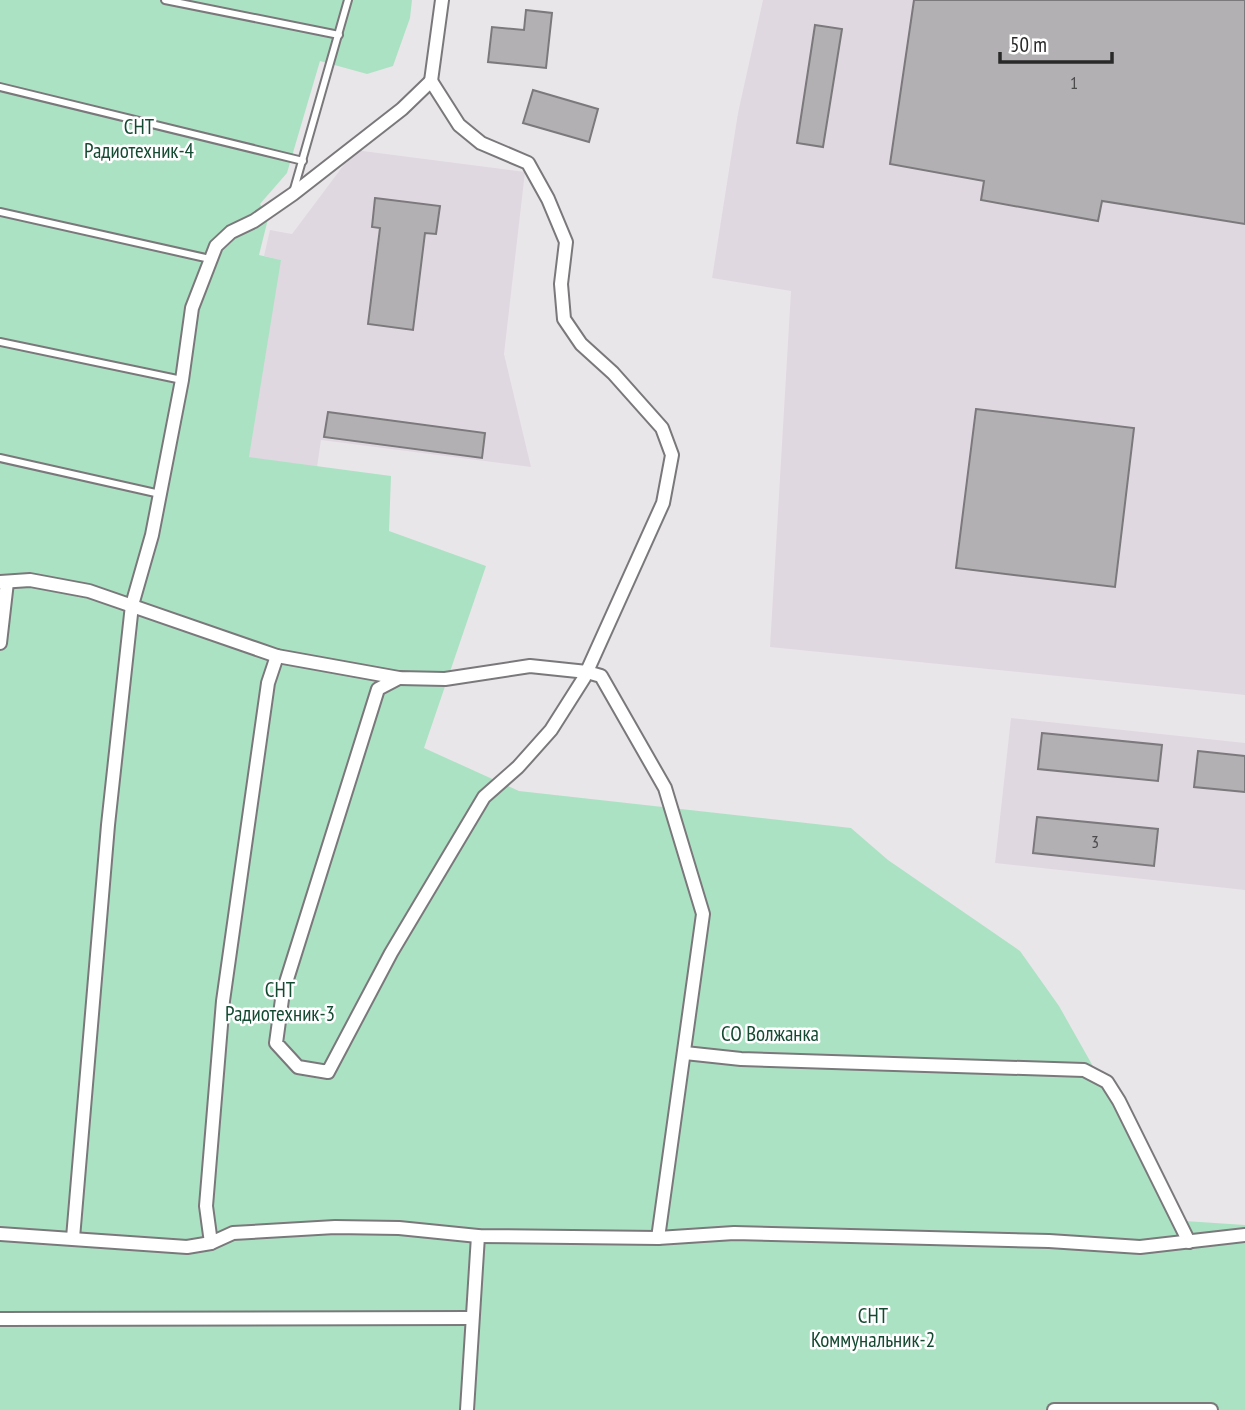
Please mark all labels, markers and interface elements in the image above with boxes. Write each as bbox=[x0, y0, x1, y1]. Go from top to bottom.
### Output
scale bar bbox=[1000, 21, 1112, 65]
text: 50 m bbox=[1010, 31, 1047, 58]
house number: 1 bbox=[1070, 71, 1078, 94]
park label: СНТ Радиотехник-4 bbox=[84, 113, 195, 164]
house number: 3 bbox=[1091, 830, 1099, 853]
park label: СНТ Радиотехник-3 bbox=[225, 976, 335, 1027]
park label: СО Волжанка bbox=[721, 1020, 819, 1047]
park label: СНТ Коммунальник-2 bbox=[811, 1302, 935, 1353]

